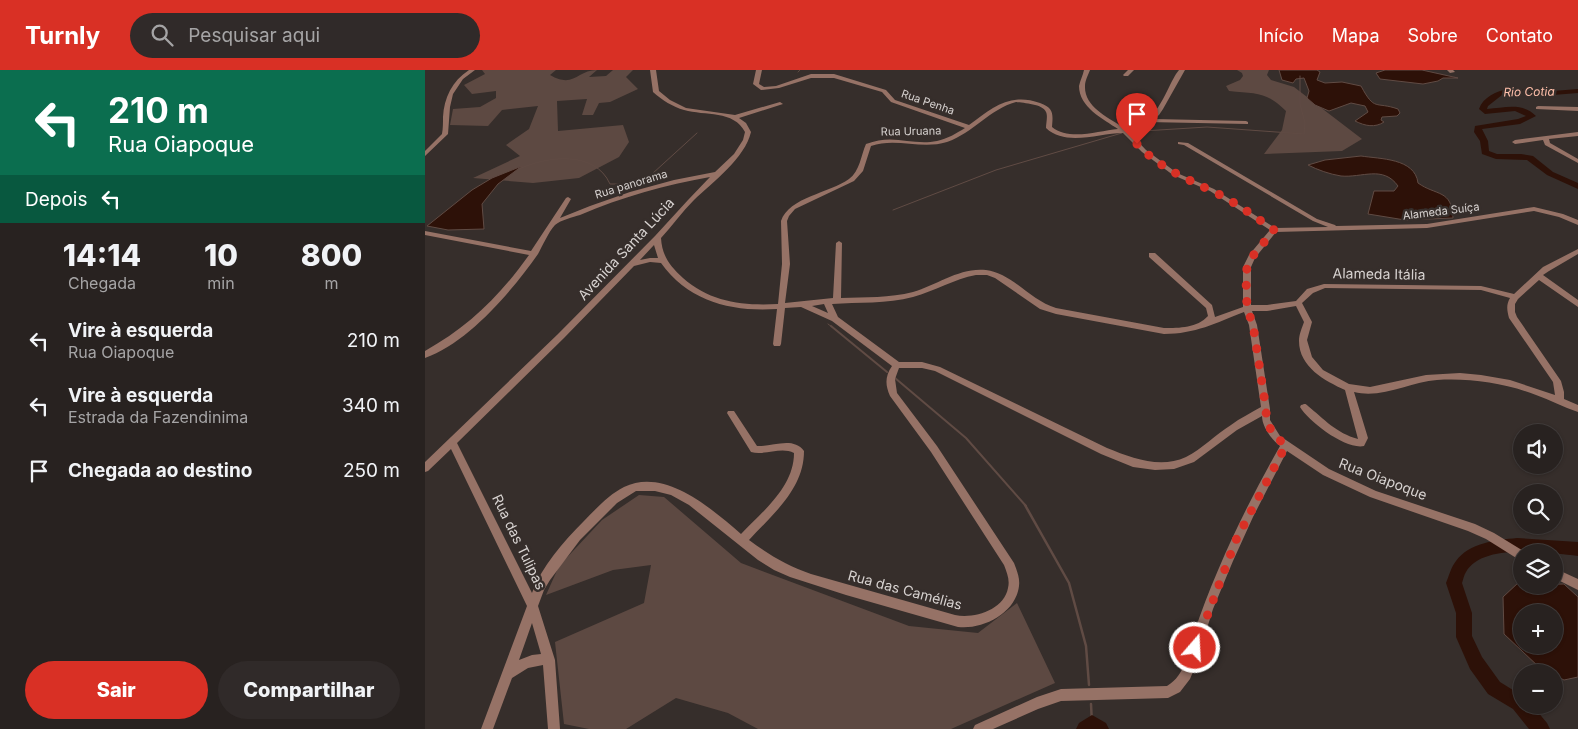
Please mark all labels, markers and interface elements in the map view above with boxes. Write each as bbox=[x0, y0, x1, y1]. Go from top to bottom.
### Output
search box bbox=[130, 13, 480, 58]
text: Turnly bbox=[25, 21, 100, 50]
icon: search bbox=[148, 21, 176, 49]
text: Pesquisar aqui bbox=[188, 24, 320, 47]
text: Início bbox=[1259, 25, 1304, 46]
text: Mapa bbox=[1332, 25, 1379, 46]
text: Sobre bbox=[1407, 25, 1458, 46]
text: Contato bbox=[1486, 25, 1553, 46]
water label: Rio Cotia bbox=[1503, 84, 1555, 99]
street label: Rua Penha bbox=[900, 86, 956, 118]
text: 210 m bbox=[108, 89, 209, 131]
icon: left bbox=[25, 90, 90, 155]
pin bbox=[1116, 93, 1158, 144]
icon: arrive bbox=[1123, 100, 1151, 128]
street label: Rua Uruana bbox=[881, 123, 941, 139]
text: Rua Oiapoque bbox=[108, 131, 254, 157]
street label: Rua panorama bbox=[593, 166, 669, 202]
icon: left bbox=[97, 185, 125, 213]
text: Depois bbox=[25, 188, 87, 211]
street label: Avenida Santa Lúcia bbox=[574, 194, 677, 303]
street label: Alameda Suíça bbox=[1402, 199, 1480, 223]
text: 14:14 bbox=[63, 237, 141, 273]
text: 10 bbox=[204, 237, 238, 273]
text: 800 bbox=[301, 237, 362, 273]
street label: Alameda Itália bbox=[1332, 264, 1426, 283]
text: Chegada bbox=[68, 273, 136, 293]
text: min bbox=[207, 273, 235, 293]
text: m bbox=[324, 273, 338, 293]
text: Vire à esquerda bbox=[68, 319, 213, 342]
icon: left bbox=[25, 327, 53, 355]
text: 210 m bbox=[347, 329, 400, 352]
text: Rua Oiapoque bbox=[68, 342, 174, 362]
text: Vire à esquerda bbox=[68, 384, 213, 407]
icon: left bbox=[25, 392, 53, 420]
text: 340 m bbox=[342, 394, 400, 417]
text: Estrada da Fazendinima bbox=[68, 407, 248, 427]
map controls bbox=[1513, 424, 1563, 714]
button: sound bbox=[1513, 424, 1563, 474]
street label: Rua Oiapoque bbox=[1337, 454, 1430, 503]
icon: arrive bbox=[25, 457, 53, 485]
text: Chegada ao destino bbox=[68, 459, 252, 482]
text: 250 m bbox=[343, 459, 400, 482]
button: search bbox=[1513, 484, 1563, 534]
street label: Rua das Tulipas bbox=[489, 491, 550, 592]
button: layers bbox=[1513, 544, 1563, 594]
street label: Rua das Camélias bbox=[846, 566, 964, 613]
button: + bbox=[1513, 604, 1563, 654]
position arrow bbox=[1168, 621, 1220, 673]
button: Sair bbox=[25, 661, 208, 719]
button: Compartilhar bbox=[218, 661, 400, 719]
button: − bbox=[1513, 664, 1563, 714]

